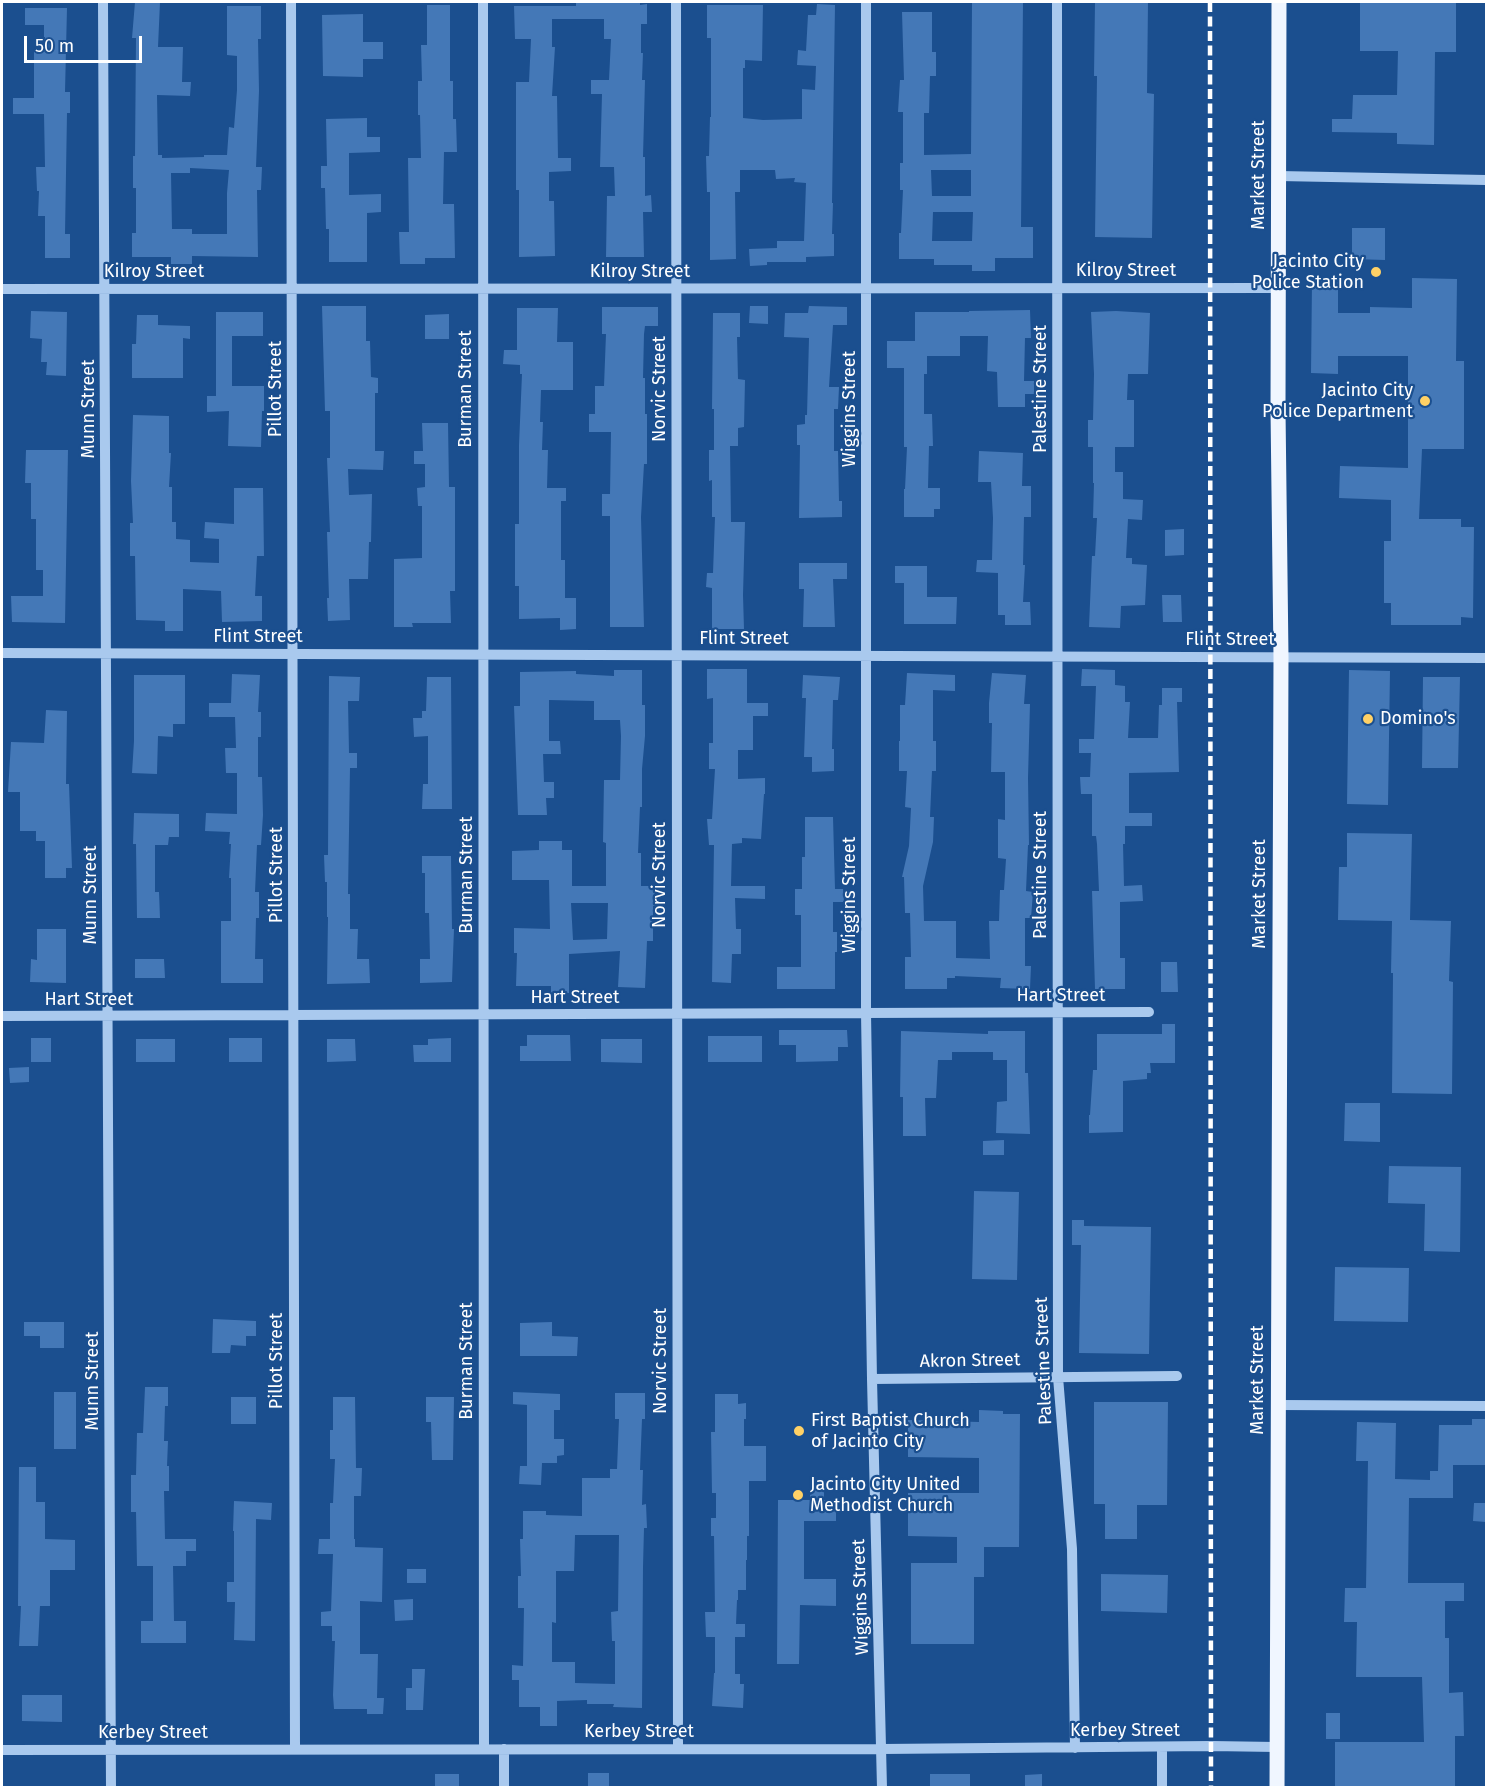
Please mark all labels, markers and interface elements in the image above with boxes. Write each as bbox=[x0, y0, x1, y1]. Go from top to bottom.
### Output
scale bar bbox=[27, 24, 146, 62]
text: 50 m bbox=[35, 35, 74, 57]
street label: Market Street bbox=[1248, 120, 1270, 230]
place label: Jacinto City Police Station bbox=[1252, 251, 1364, 294]
street label: Kilroy Street bbox=[1076, 260, 1176, 282]
street label: Kilroy Street bbox=[104, 261, 204, 283]
street label: Kilroy Street bbox=[590, 261, 690, 283]
marker: Jacinto City Police Station bbox=[1369, 265, 1383, 279]
street label: Palestine Street bbox=[1030, 325, 1052, 453]
street label: Burman Street bbox=[455, 330, 477, 448]
street label: Norvic Street bbox=[649, 336, 671, 442]
street label: Pillot Street bbox=[265, 341, 287, 437]
street label: Wiggins Street bbox=[839, 351, 861, 467]
street label: Munn Street bbox=[78, 359, 100, 459]
place label: Jacinto City Police Department bbox=[1262, 380, 1413, 422]
marker: Jacinto City Police Department bbox=[1418, 394, 1432, 408]
street label: Flint Street bbox=[213, 626, 303, 648]
street label: Flint Street bbox=[699, 628, 789, 650]
street label: Flint Street bbox=[1185, 629, 1275, 651]
place label: Domino's bbox=[1380, 708, 1456, 730]
marker: Domino's bbox=[1361, 712, 1375, 726]
street label: Palestine Street bbox=[1030, 811, 1052, 939]
street label: Burman Street bbox=[456, 816, 478, 934]
street label: Norvic Street bbox=[649, 822, 671, 928]
street label: Pillot Street bbox=[266, 827, 288, 923]
street label: Wiggins Street bbox=[839, 837, 861, 953]
street label: Market Street bbox=[1249, 839, 1271, 949]
street label: Munn Street bbox=[80, 845, 102, 945]
street label: Hart Street bbox=[1016, 985, 1106, 1007]
street label: Hart Street bbox=[530, 987, 620, 1009]
street label: Hart Street bbox=[44, 989, 134, 1011]
street label: Palestine Street bbox=[1031, 1297, 1057, 1425]
street label: Burman Street bbox=[456, 1302, 478, 1420]
street label: Norvic Street bbox=[650, 1308, 672, 1414]
street label: Pillot Street bbox=[266, 1313, 288, 1409]
street label: Market Street bbox=[1247, 1325, 1269, 1435]
street label: Munn Street bbox=[82, 1331, 104, 1431]
street label: Akron Street bbox=[920, 1349, 1020, 1373]
place label: First Baptist Church of Jacinto City bbox=[811, 1410, 970, 1452]
marker: First Baptist Church of Jacinto City bbox=[792, 1424, 806, 1438]
place label: Jacinto City United Methodist Church bbox=[810, 1474, 961, 1516]
marker: Jacinto City United Methodist Church bbox=[791, 1488, 805, 1502]
street label: Wiggins Street bbox=[848, 1539, 874, 1655]
street label: Kerbey Street bbox=[1070, 1720, 1180, 1742]
street label: Kerbey Street bbox=[584, 1721, 694, 1743]
street label: Kerbey Street bbox=[98, 1722, 208, 1744]

